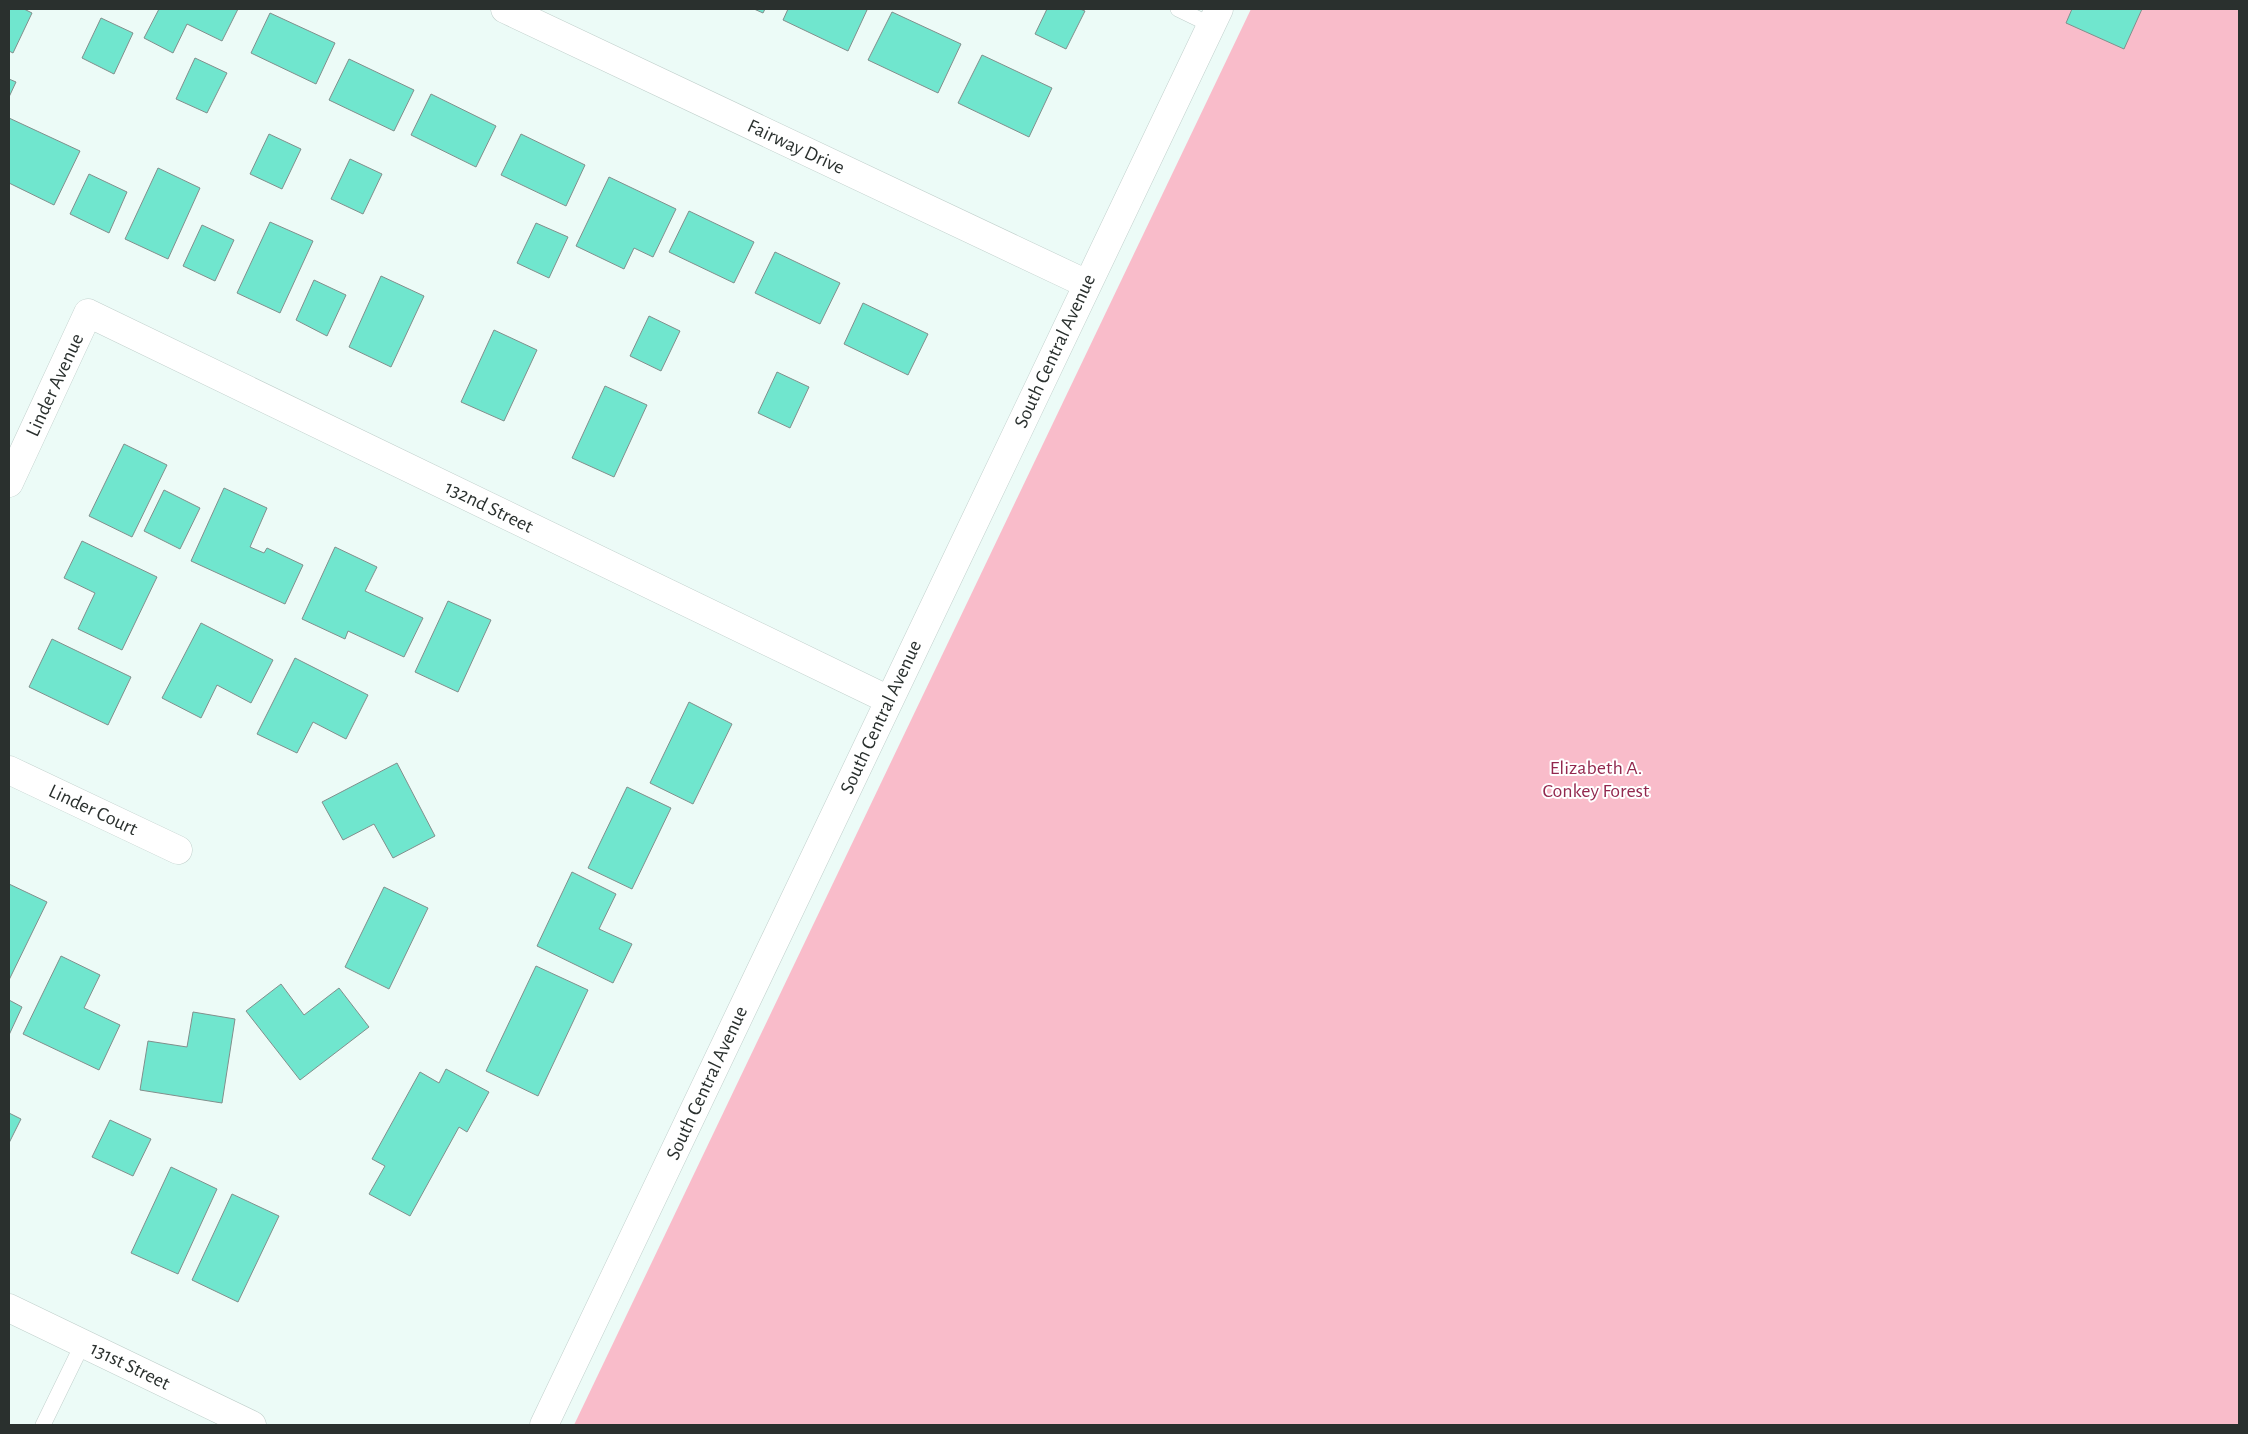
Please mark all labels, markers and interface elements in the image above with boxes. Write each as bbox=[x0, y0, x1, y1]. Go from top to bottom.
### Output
street label: Fairway Drive bbox=[744, 116, 848, 178]
street label: South Central Avenue bbox=[1011, 271, 1099, 431]
street label: Linder Avenue bbox=[22, 330, 88, 440]
street label: 132nd Street bbox=[442, 477, 537, 537]
street label: South Central Avenue bbox=[837, 637, 925, 797]
park label: Elizabeth A. Conkey Forest bbox=[1543, 758, 1650, 801]
street label: Linder Court bbox=[46, 781, 141, 839]
street label: South Central Avenue bbox=[663, 1003, 751, 1163]
street label: 131st Street bbox=[87, 1338, 174, 1394]

